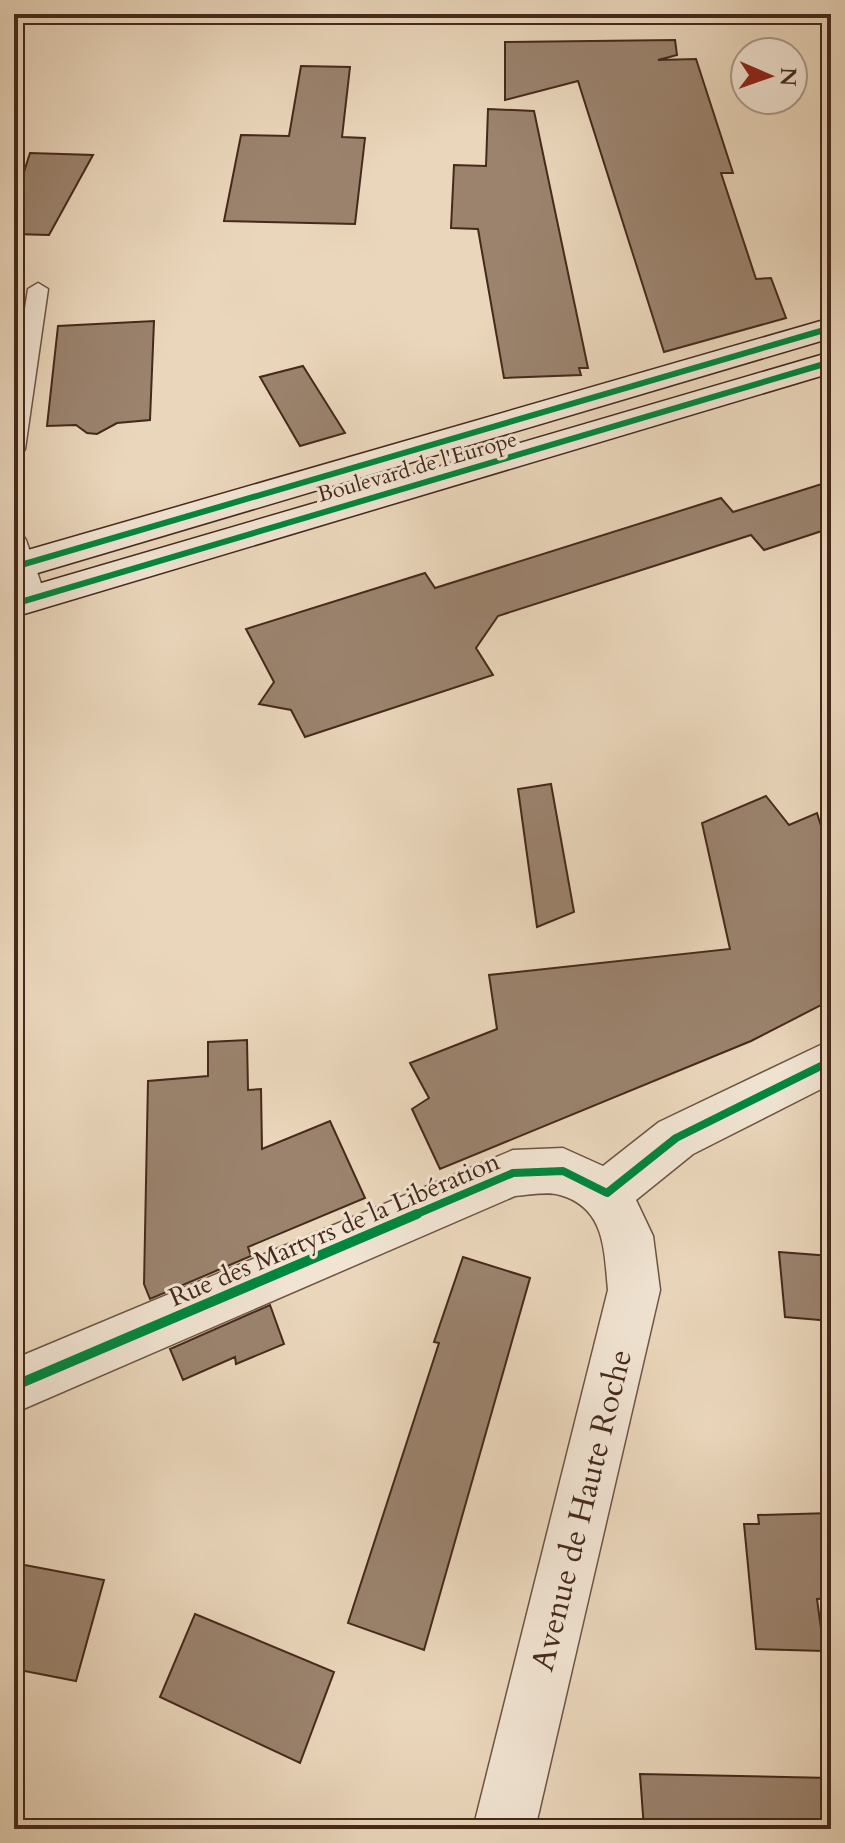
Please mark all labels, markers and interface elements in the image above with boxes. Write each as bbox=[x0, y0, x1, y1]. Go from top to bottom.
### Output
north arrow bbox=[729, 36, 809, 116]
text: N bbox=[773, 67, 803, 87]
street label: Boulevard de l'Europe bbox=[314, 424, 521, 510]
street label: Rue des Martyrs de la Libération bbox=[163, 1144, 505, 1315]
street label: Avenue de Haute Roche bbox=[521, 1345, 643, 1676]

